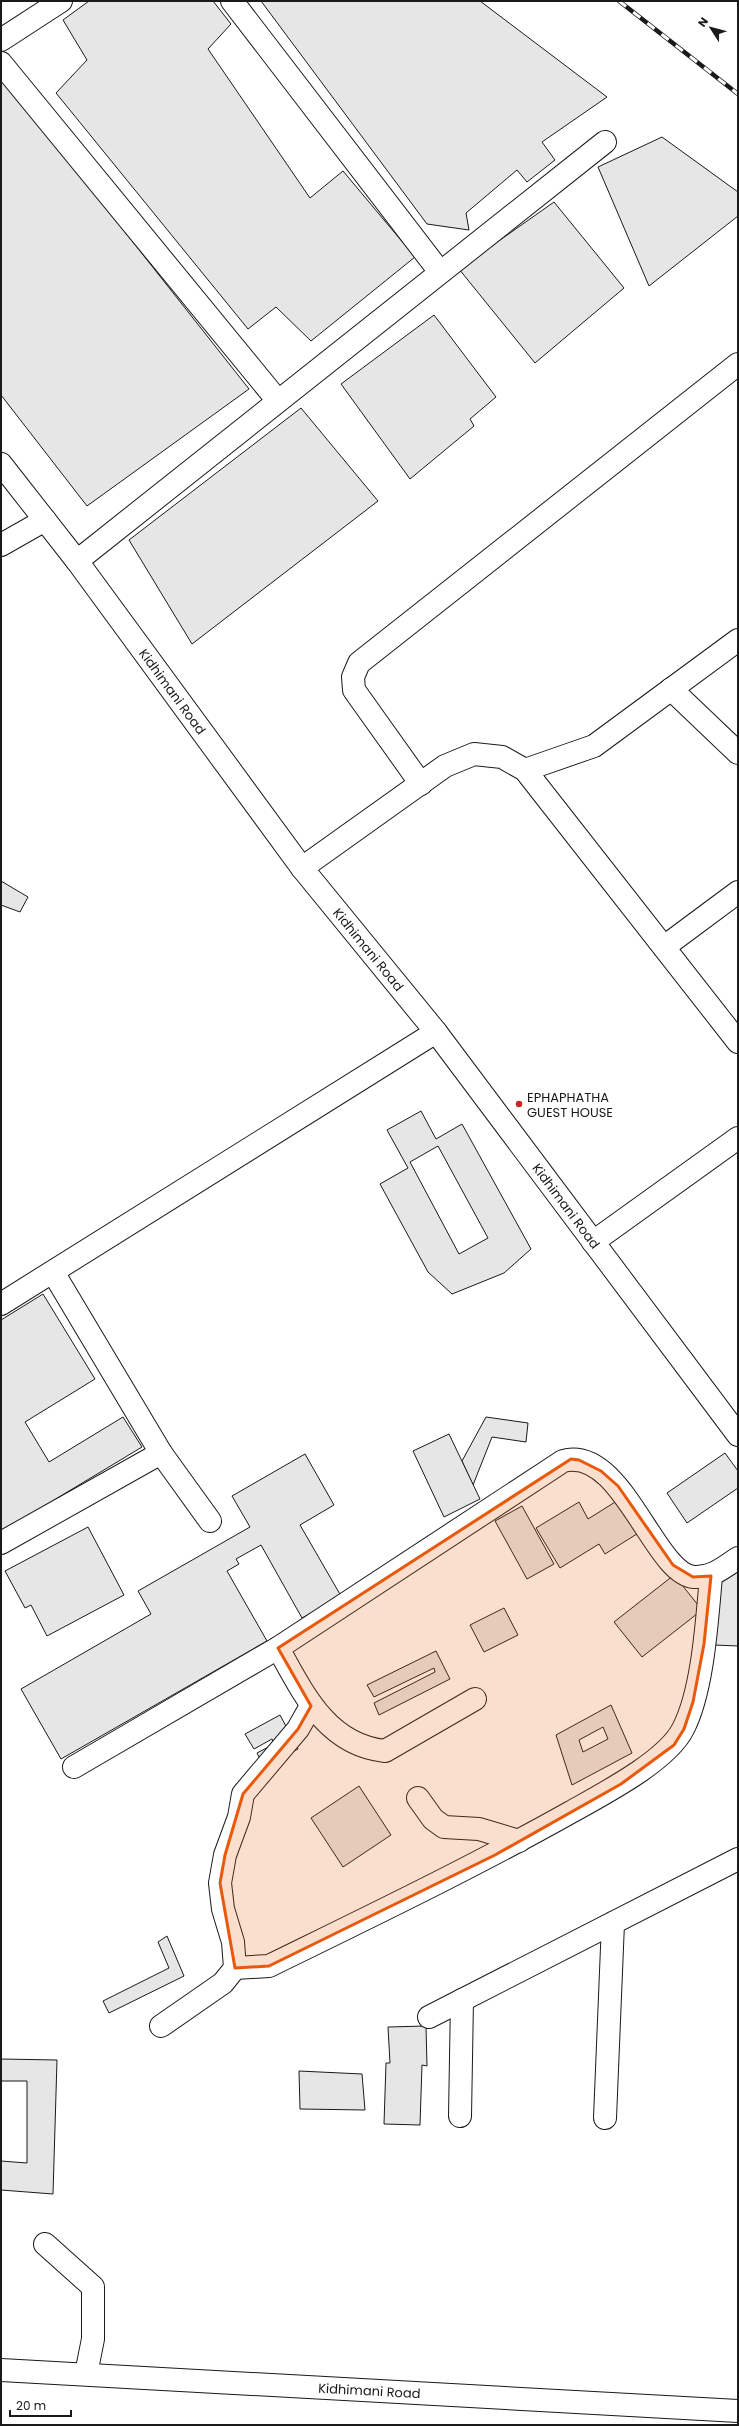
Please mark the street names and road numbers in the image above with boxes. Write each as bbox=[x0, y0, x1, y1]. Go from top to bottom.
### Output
street label: Kidhimani Road bbox=[134, 645, 210, 739]
street label: Kidhimani Road bbox=[328, 904, 408, 995]
street label: Kidhimani Road bbox=[528, 1160, 604, 1253]
street label: Kidhimani Road bbox=[318, 2379, 421, 2403]

